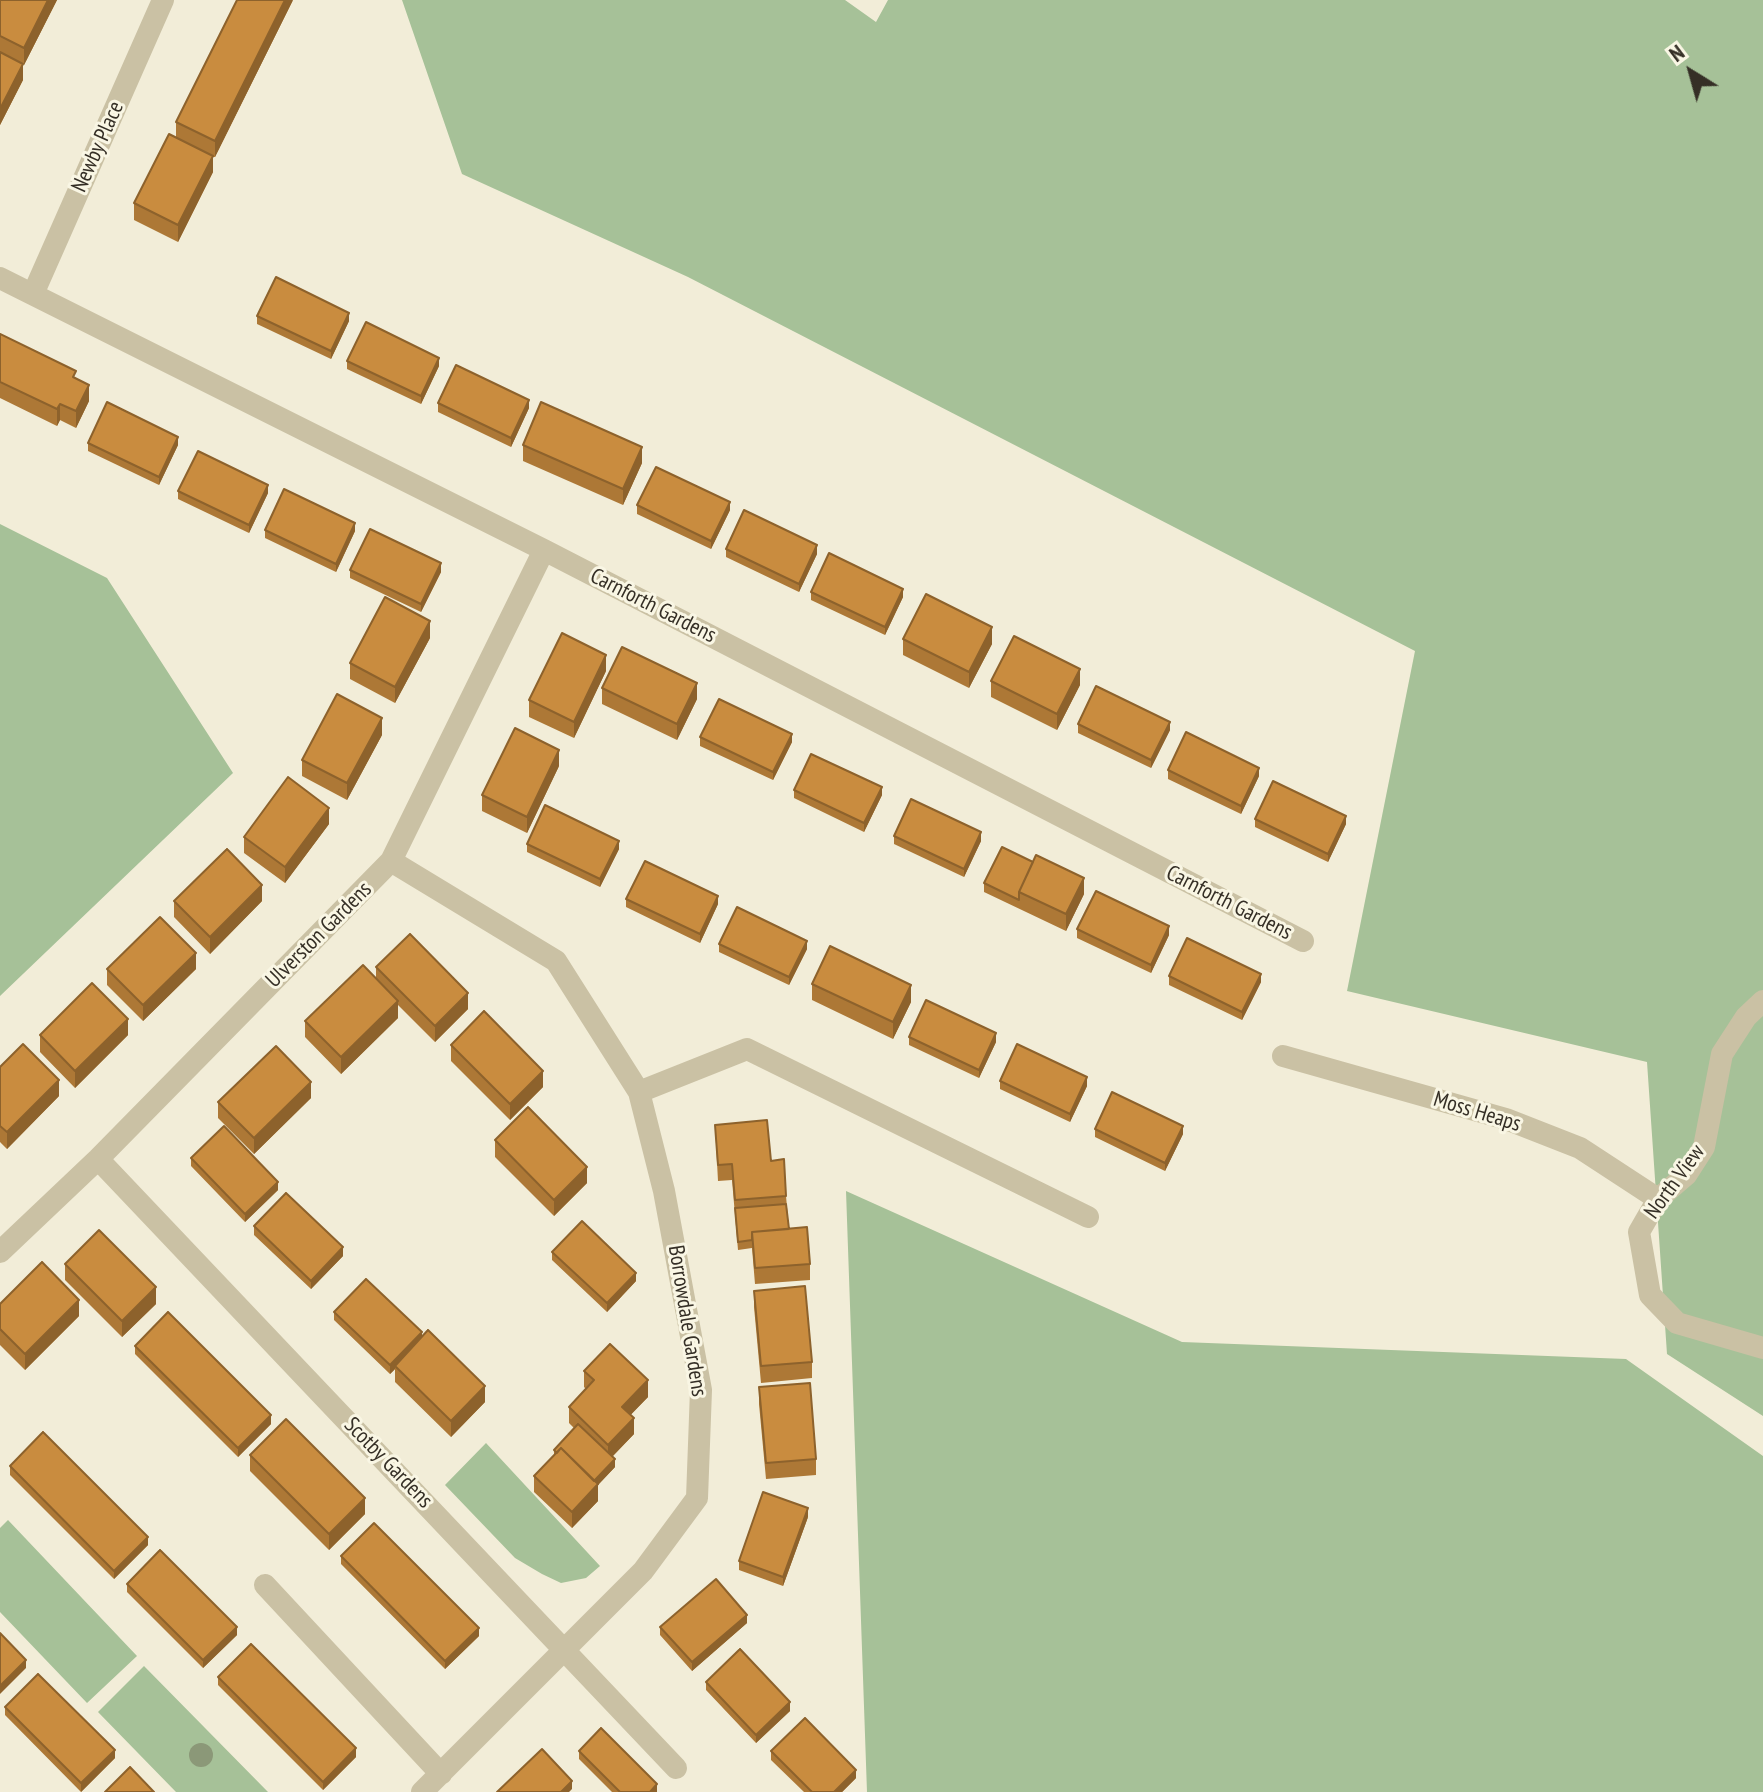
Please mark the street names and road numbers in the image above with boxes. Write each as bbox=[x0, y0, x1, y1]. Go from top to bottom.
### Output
street label: Newby Place bbox=[66, 98, 130, 196]
street label: Carnforth Gardens bbox=[586, 563, 720, 649]
street label: Carnforth Gardens bbox=[1162, 860, 1296, 946]
street label: Ulverston Gardens bbox=[261, 877, 377, 993]
street label: Moss Heaps bbox=[1430, 1086, 1524, 1138]
street label: North View bbox=[1639, 1140, 1711, 1224]
street label: Borrowdale Gardens bbox=[662, 1243, 712, 1399]
street label: Scotby Gardens bbox=[338, 1412, 438, 1514]

